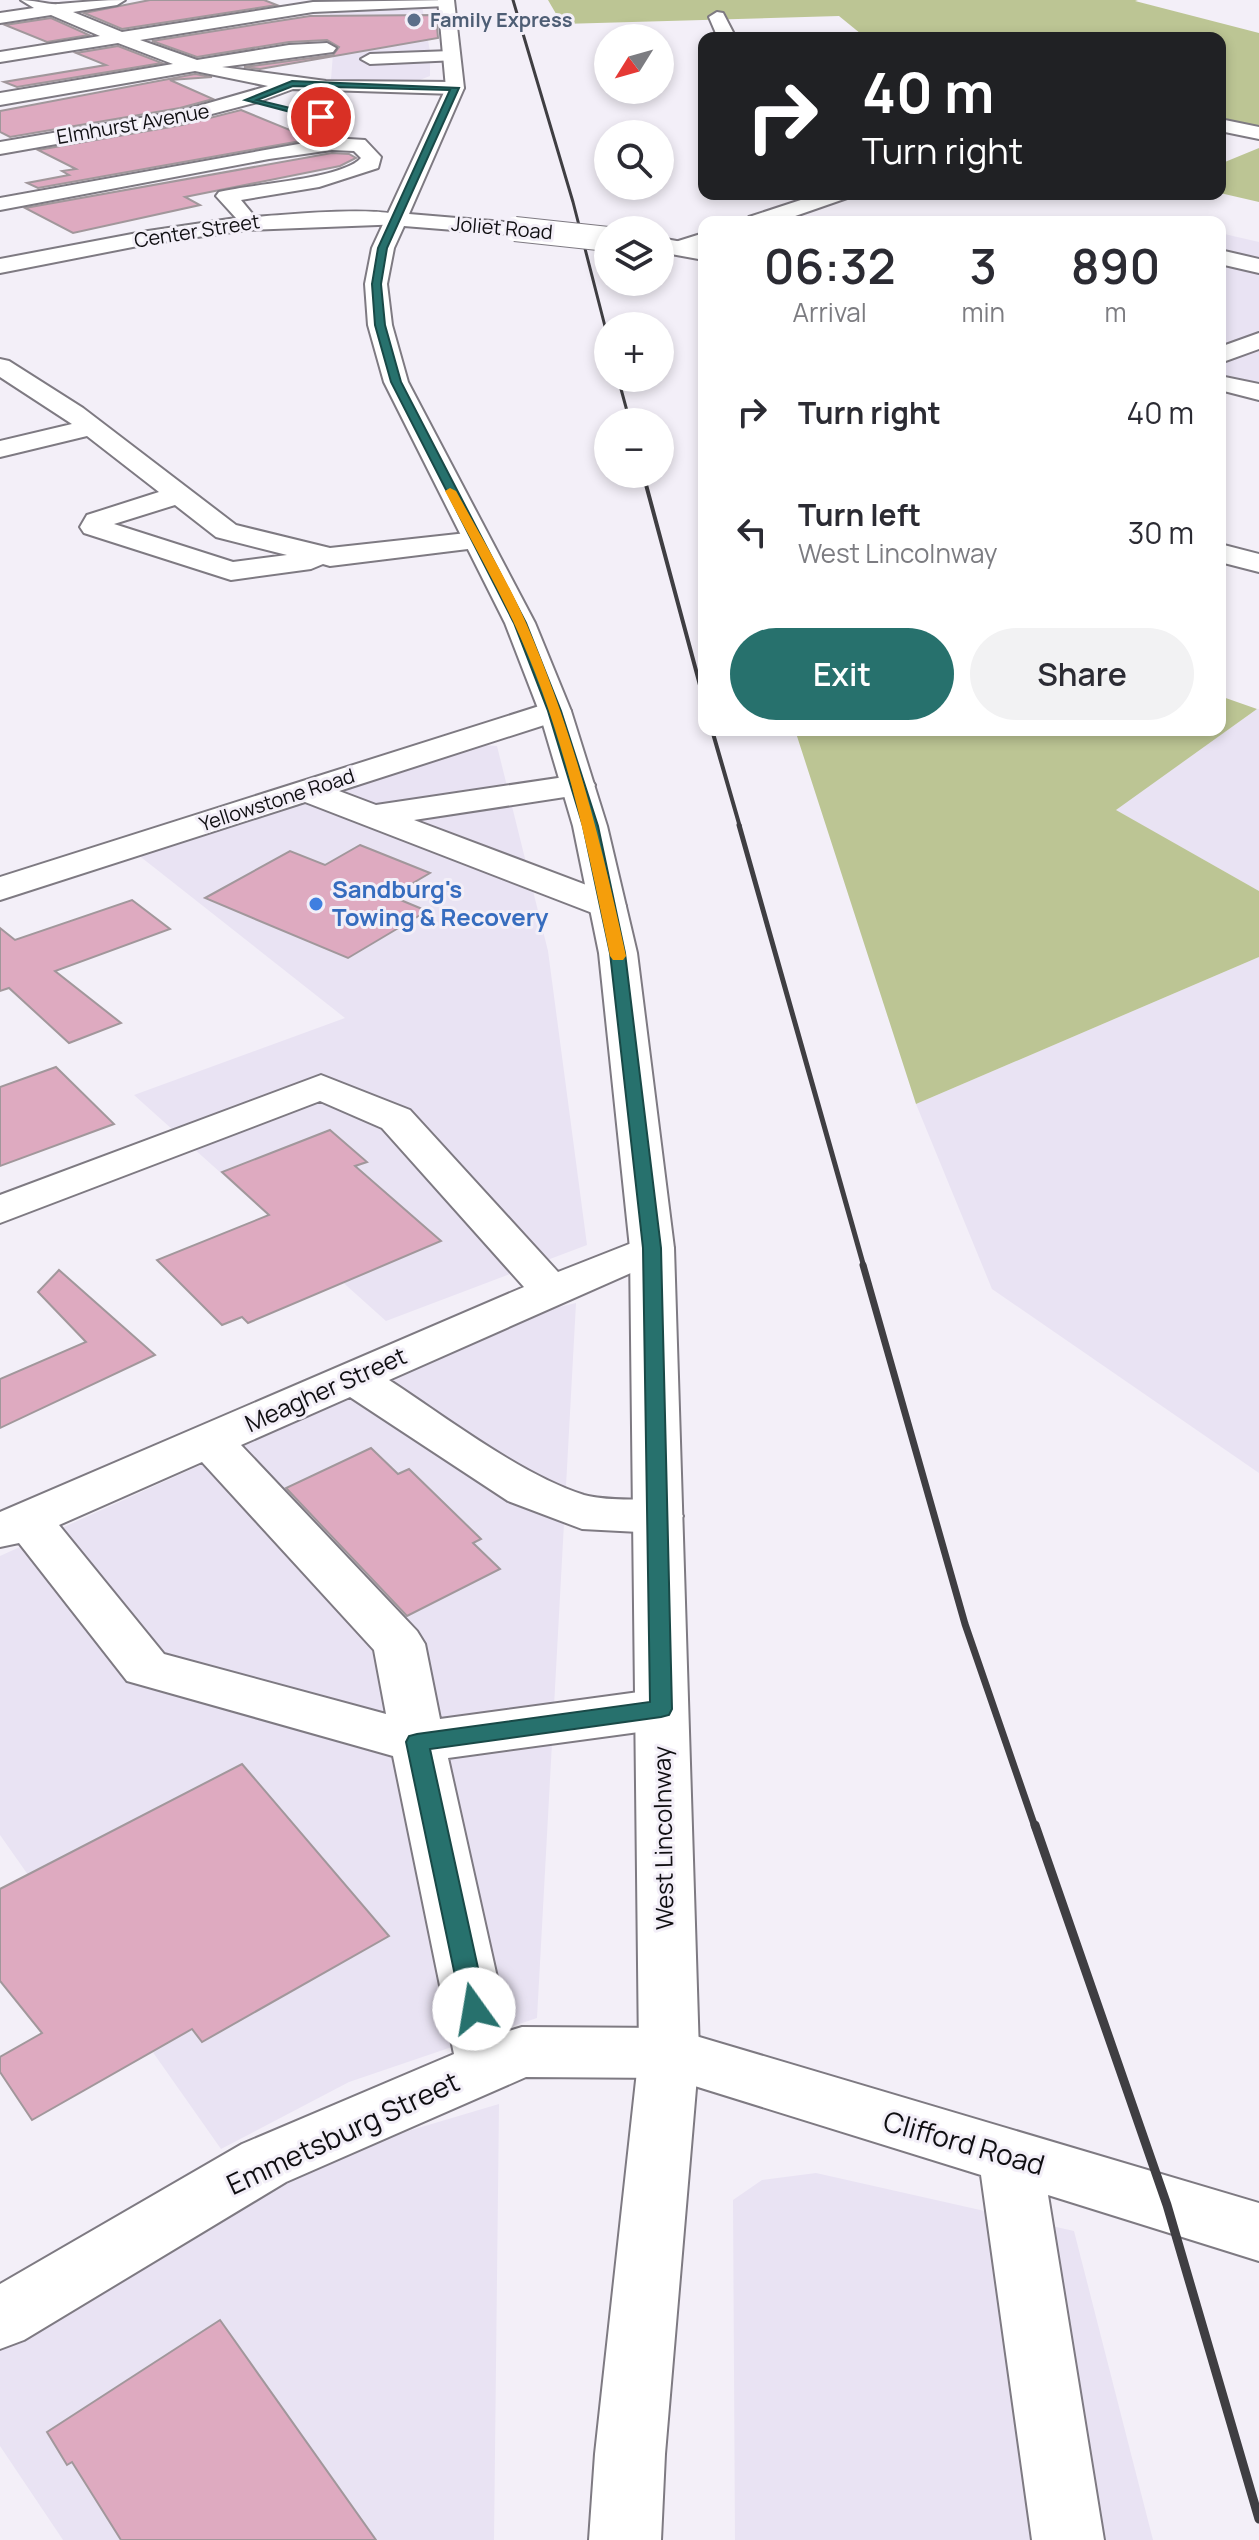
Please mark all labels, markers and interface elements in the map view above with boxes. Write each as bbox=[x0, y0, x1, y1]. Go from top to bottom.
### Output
place label: Family Express bbox=[430, 6, 573, 33]
marker: Family Express bbox=[405, 11, 423, 29]
north arrow bbox=[594, 24, 674, 104]
map controls bbox=[594, 24, 674, 488]
text: 40 m bbox=[862, 53, 994, 130]
icon: right bbox=[730, 64, 834, 168]
pin bbox=[287, 83, 355, 151]
icon: arrive bbox=[299, 95, 343, 139]
street label: Elmhurst Avenue bbox=[54, 97, 211, 150]
button: search bbox=[594, 120, 674, 200]
text: Turn right bbox=[862, 126, 1023, 175]
street label: Center Street bbox=[132, 207, 262, 254]
street label: Joliet Road bbox=[450, 210, 554, 245]
button: layers bbox=[594, 216, 674, 296]
text: 06:32 bbox=[764, 233, 896, 298]
text: 3 bbox=[969, 233, 997, 298]
text: 890 bbox=[1071, 233, 1160, 298]
text: Arrival bbox=[793, 294, 867, 330]
text: min bbox=[961, 294, 1005, 330]
text: m bbox=[1104, 294, 1127, 330]
button: + bbox=[594, 312, 674, 392]
icon: right bbox=[730, 390, 774, 434]
text: Turn right bbox=[798, 392, 941, 433]
text: 40 m bbox=[1127, 392, 1194, 433]
button: − bbox=[594, 408, 674, 488]
text: Turn left bbox=[798, 494, 921, 535]
icon: left bbox=[730, 510, 774, 554]
text: 30 m bbox=[1128, 512, 1194, 553]
text: West Lincolnway bbox=[798, 535, 997, 571]
button: Exit bbox=[730, 628, 954, 720]
button: Share bbox=[970, 628, 1194, 720]
street label: Yellowstone Road bbox=[196, 762, 358, 837]
place label: Sandburg's Towing & Recovery bbox=[332, 872, 549, 933]
marker: Sandburg's Towing & Recovery bbox=[307, 895, 325, 913]
street label: Meagher Street bbox=[239, 1338, 411, 1439]
street label: West Lincolnway bbox=[644, 1745, 681, 1930]
position arrow bbox=[432, 1967, 516, 2051]
street label: Emmetsburg Street bbox=[220, 2061, 465, 2203]
street label: Clifford Road bbox=[879, 2101, 1049, 2183]

